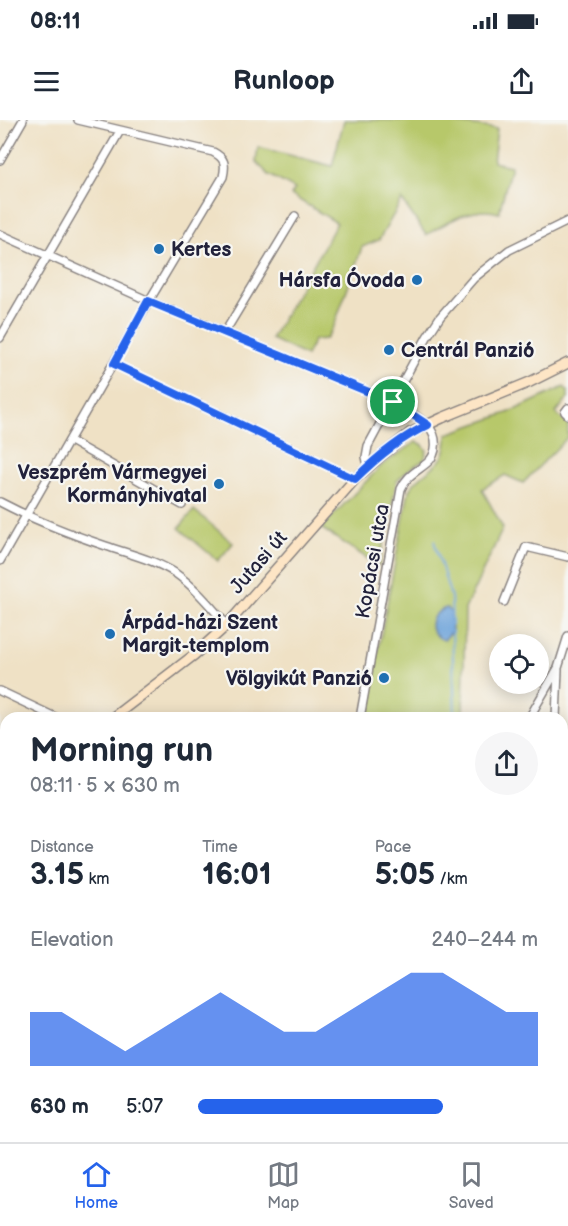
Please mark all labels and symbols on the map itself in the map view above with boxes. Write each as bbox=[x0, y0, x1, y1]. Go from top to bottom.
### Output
place label: Kertes bbox=[171, 238, 231, 262]
marker: Kertes bbox=[152, 242, 166, 256]
place label: Hársfa Óvoda bbox=[279, 266, 405, 293]
marker: Hársfa Óvoda bbox=[410, 273, 424, 287]
place label: Centrál Panzió bbox=[401, 339, 534, 363]
marker: Centrál Panzió bbox=[382, 343, 396, 357]
pin bbox=[367, 376, 418, 427]
place label: Veszprém Vármegyei Kormányhivatal bbox=[17, 461, 207, 508]
marker: Veszprém Vármegyei Kormányhivatal bbox=[212, 477, 226, 491]
street label: Kopácsi utca bbox=[351, 502, 395, 620]
street label: Jutasi út bbox=[225, 526, 293, 599]
place label: Árpád-házi Szent Margit-templom bbox=[121, 608, 278, 658]
marker: Árpád-házi Szent Margit-templom bbox=[103, 627, 117, 641]
place label: Völgyikút Panzió bbox=[226, 667, 372, 691]
marker: Völgyikút Panzió bbox=[377, 671, 391, 685]

